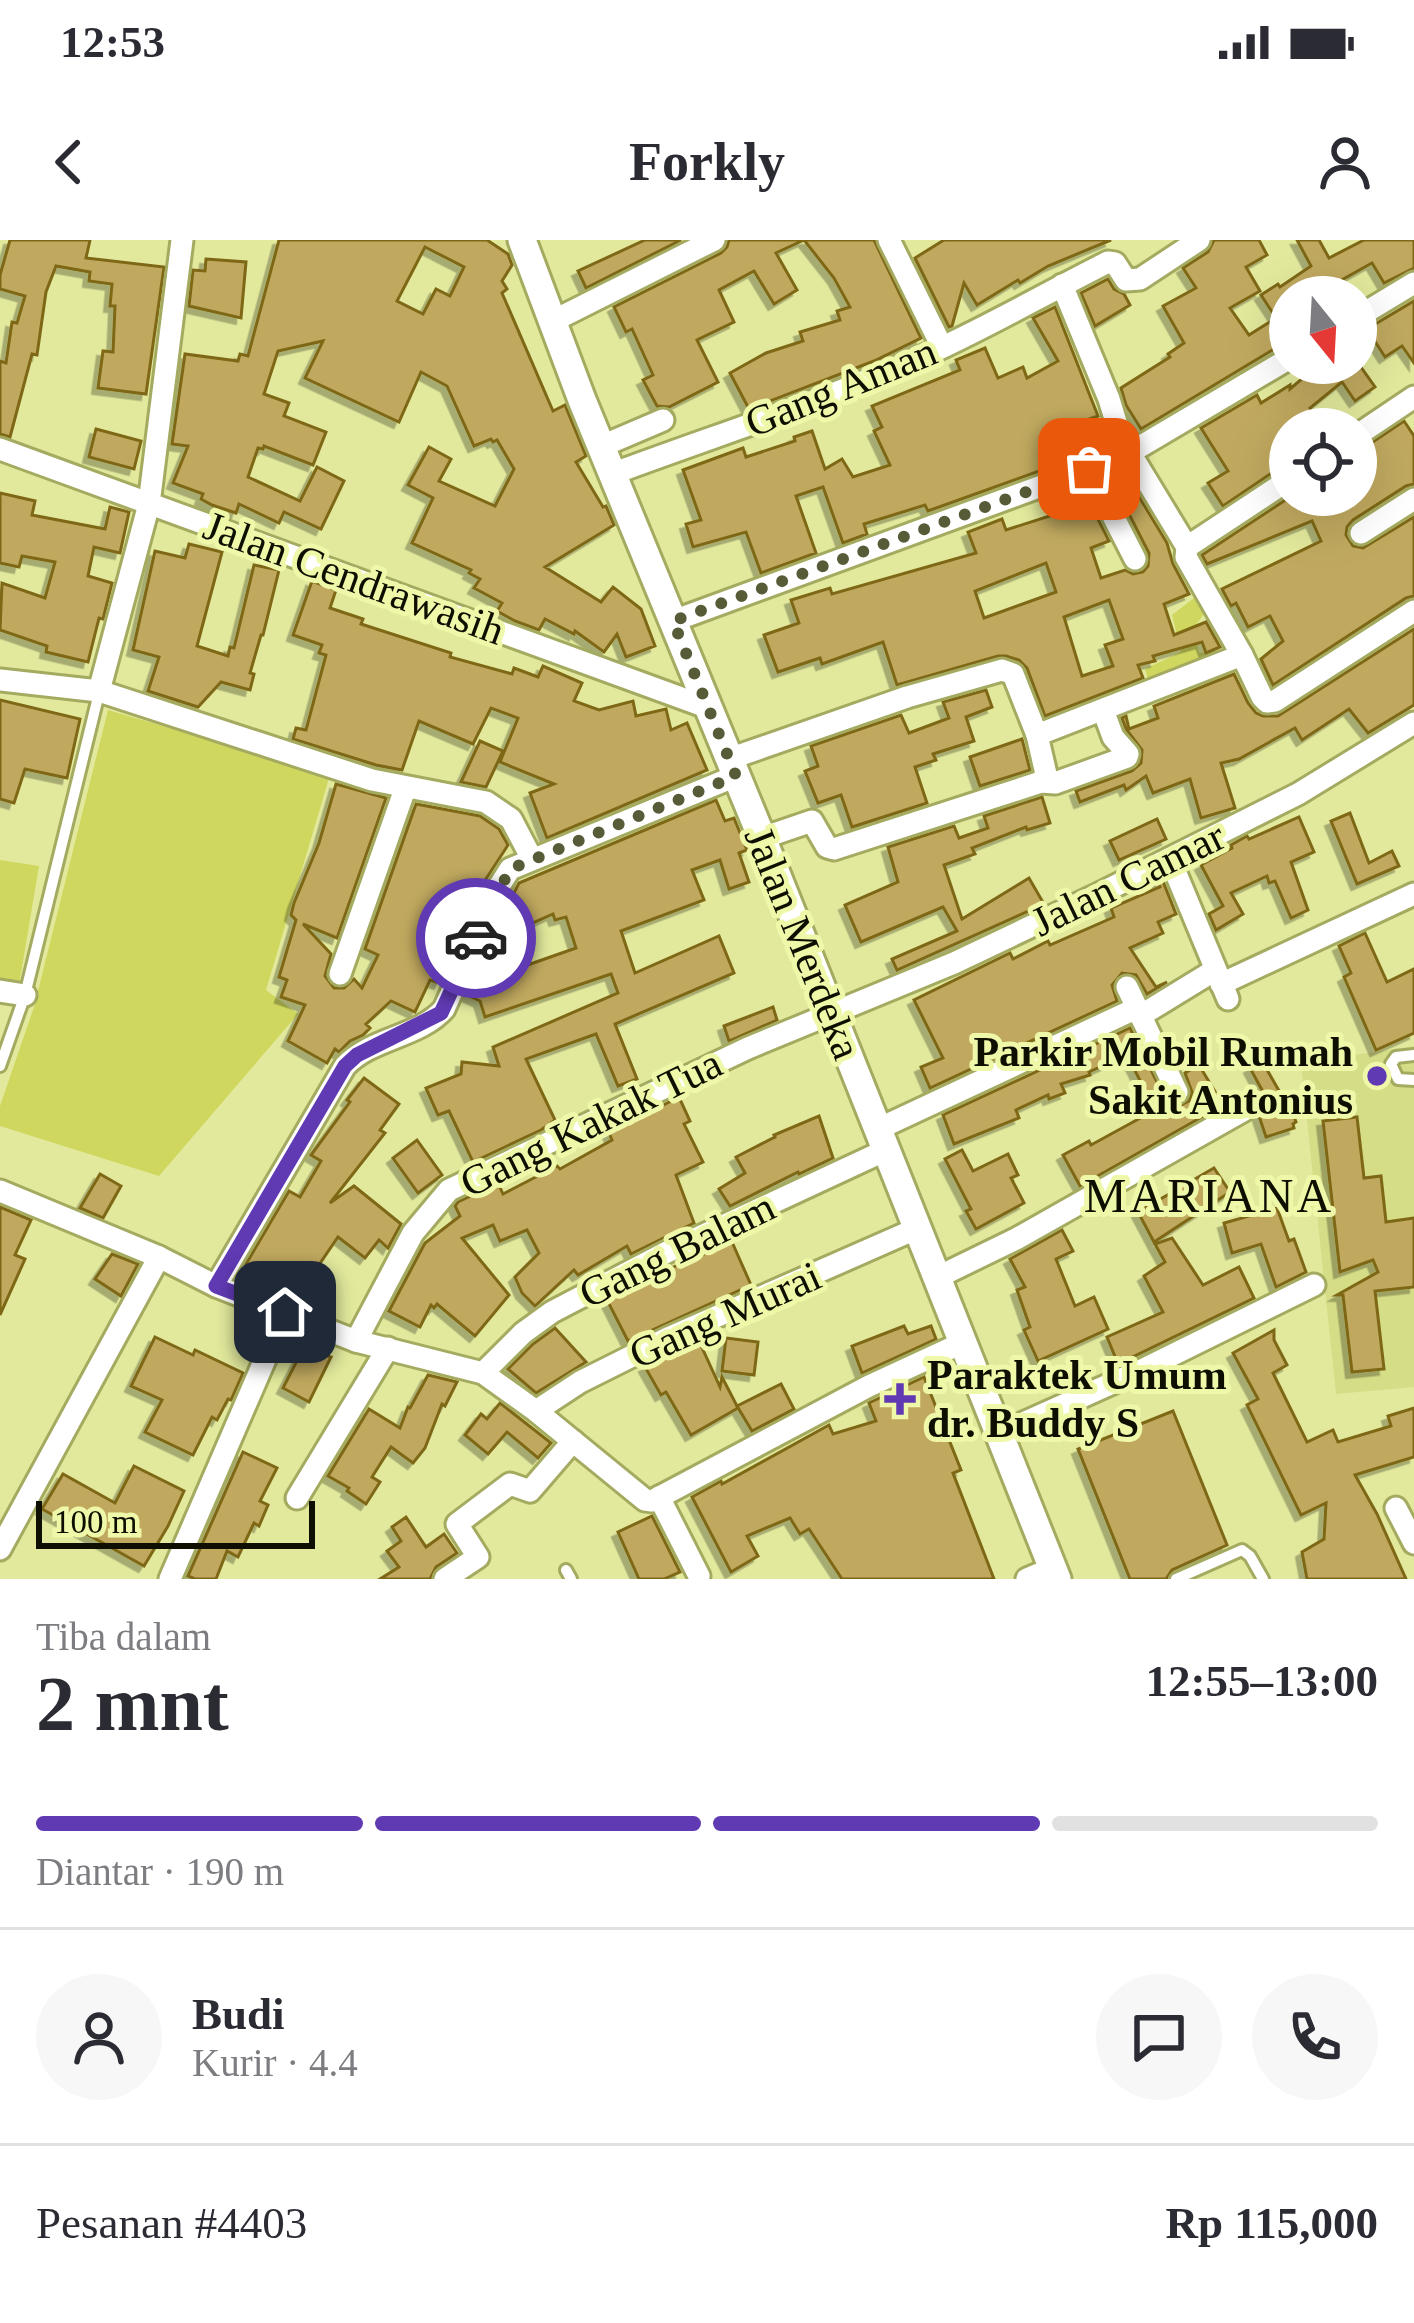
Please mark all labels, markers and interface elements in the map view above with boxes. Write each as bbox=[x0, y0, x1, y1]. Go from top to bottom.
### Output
text: 12:53 bbox=[60, 17, 165, 67]
icon: back bbox=[36, 129, 102, 195]
icon: person bbox=[1312, 129, 1378, 195]
text: Forkly bbox=[629, 132, 785, 192]
north arrow bbox=[1269, 276, 1377, 384]
map controls bbox=[1269, 276, 1377, 516]
street label: Gang Aman bbox=[739, 328, 943, 446]
button: locate bbox=[1269, 408, 1377, 516]
pin bbox=[1038, 418, 1140, 520]
icon: bag bbox=[1056, 436, 1122, 502]
street label: Jalan Cendrawasih bbox=[198, 502, 510, 654]
street label: Jalan Camar bbox=[1024, 813, 1232, 945]
street label: Jalan Merdeka bbox=[736, 820, 871, 1066]
courier bbox=[416, 878, 536, 998]
icon: car bbox=[443, 905, 509, 971]
place label: Parkir Mobil Rumah Sakit Antonius bbox=[973, 1029, 1353, 1123]
street label: Gang Kakak Tua bbox=[453, 1040, 729, 1206]
marker: Parkir Mobil Rumah Sakit Antonius bbox=[1364, 1063, 1390, 1089]
district label: MARIANA bbox=[1084, 1169, 1334, 1222]
street label: Gang Balam bbox=[572, 1183, 782, 1317]
street label: Gang Murai bbox=[622, 1252, 828, 1378]
pin bbox=[234, 1261, 336, 1363]
icon: home bbox=[252, 1279, 318, 1345]
place label: Paraktek Umum dr. Buddy S bbox=[927, 1352, 1227, 1446]
marker: Paraktek Umum dr. Buddy S bbox=[884, 1383, 916, 1415]
scale bar bbox=[36, 1495, 315, 1548]
text: 100 m bbox=[54, 1504, 137, 1540]
text: Tiba dalam bbox=[36, 1615, 211, 1658]
text: 12:55–13:00 bbox=[1146, 1656, 1378, 1706]
text: 2 mnt bbox=[36, 1660, 229, 1747]
text: Diantar · 190 m bbox=[36, 1850, 284, 1893]
button: person bbox=[36, 1974, 162, 2100]
button: chat bbox=[1096, 1974, 1222, 2100]
button: phone bbox=[1252, 1974, 1378, 2100]
text: Budi bbox=[192, 1989, 285, 2039]
text: Kurir · 4.4 bbox=[192, 2041, 358, 2084]
text: Pesanan #4403 bbox=[36, 2198, 307, 2248]
text: Rp 115,000 bbox=[1165, 2198, 1378, 2248]

